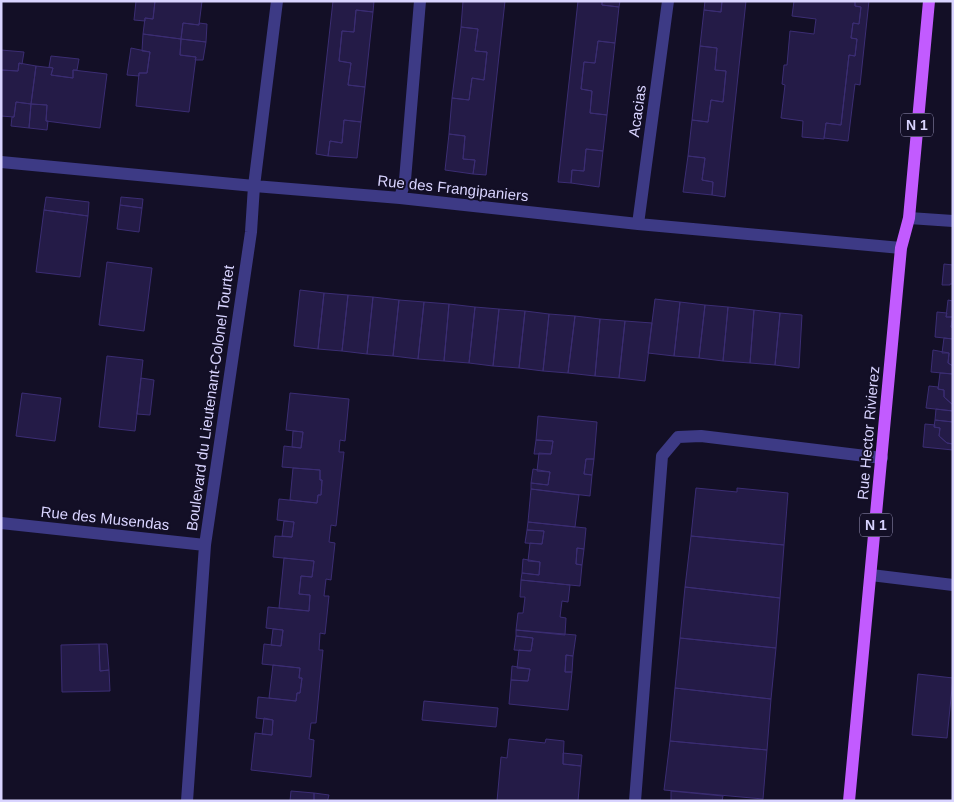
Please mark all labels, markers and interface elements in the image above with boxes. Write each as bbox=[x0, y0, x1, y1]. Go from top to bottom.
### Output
street label: Acacias bbox=[625, 84, 649, 138]
road number: N 1 bbox=[901, 114, 933, 136]
street label: Rue des Frangipaniers bbox=[377, 172, 529, 204]
street label: Boulevard du Lieutenant-Colonel Tourtet bbox=[183, 263, 237, 532]
street label: Rue Hector Rivierez bbox=[854, 365, 882, 501]
street label: Rue des Musendas bbox=[40, 503, 170, 533]
road number: N 1 bbox=[860, 514, 892, 536]

